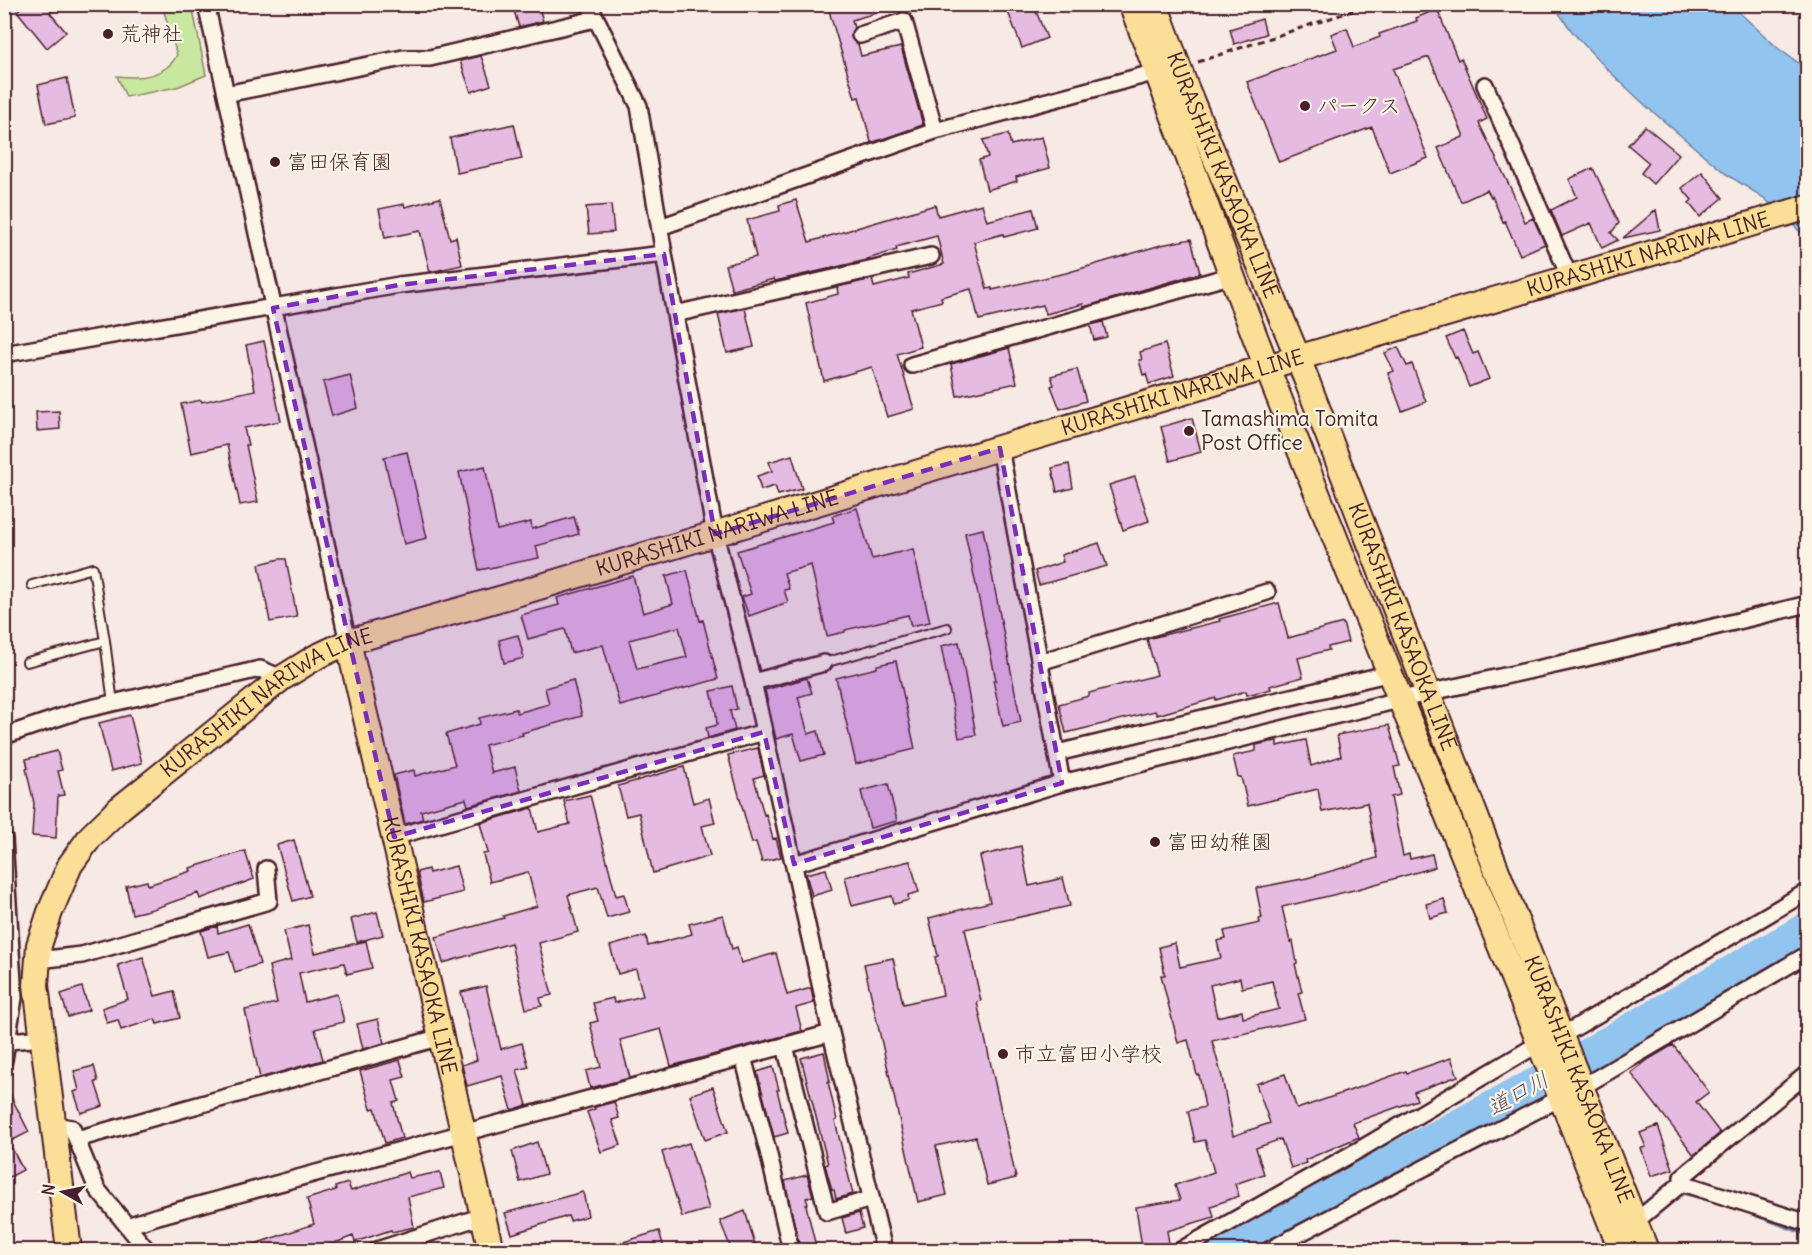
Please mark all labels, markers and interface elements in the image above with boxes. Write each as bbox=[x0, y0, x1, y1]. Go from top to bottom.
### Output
place label: 荒神社 bbox=[120, 20, 183, 47]
marker: 荒神社 bbox=[101, 27, 115, 41]
street label: KURASHIKI KASAOKA LINE bbox=[1161, 48, 1286, 302]
place label: パークス bbox=[1317, 92, 1401, 119]
marker: パークス bbox=[1298, 99, 1312, 113]
place label: 富田保育園 bbox=[287, 148, 392, 175]
marker: 富田保育園 bbox=[268, 155, 282, 169]
street label: KURASHIKI NARIWA LINE bbox=[1523, 205, 1773, 302]
street label: KURASHIKI NARIWA LINE bbox=[1058, 343, 1307, 442]
place label: Tamashima Tomita Post Office bbox=[1201, 405, 1378, 456]
marker: Tamashima Tomita Post Office bbox=[1182, 424, 1196, 438]
street label: KURASHIKI NARIWA LINE bbox=[592, 483, 842, 582]
street label: KURASHIKI KASAOKA LINE bbox=[1342, 499, 1463, 754]
street label: KURASHIKI NARIWA LINE bbox=[155, 622, 376, 783]
street label: KURASHIKI KASAOKA LINE bbox=[377, 814, 463, 1077]
place label: 富田幼稚園 bbox=[1167, 828, 1272, 855]
marker: 富田幼稚園 bbox=[1148, 835, 1162, 849]
street label: KURASHIKI KASAOKA LINE bbox=[1518, 952, 1640, 1207]
place label: 市立富田小学校 bbox=[1015, 1040, 1162, 1067]
marker: 市立富田小学校 bbox=[996, 1047, 1010, 1061]
water label: 道口川 bbox=[1482, 1065, 1554, 1121]
north arrow bbox=[33, 1162, 93, 1222]
text: N bbox=[37, 1183, 59, 1197]

